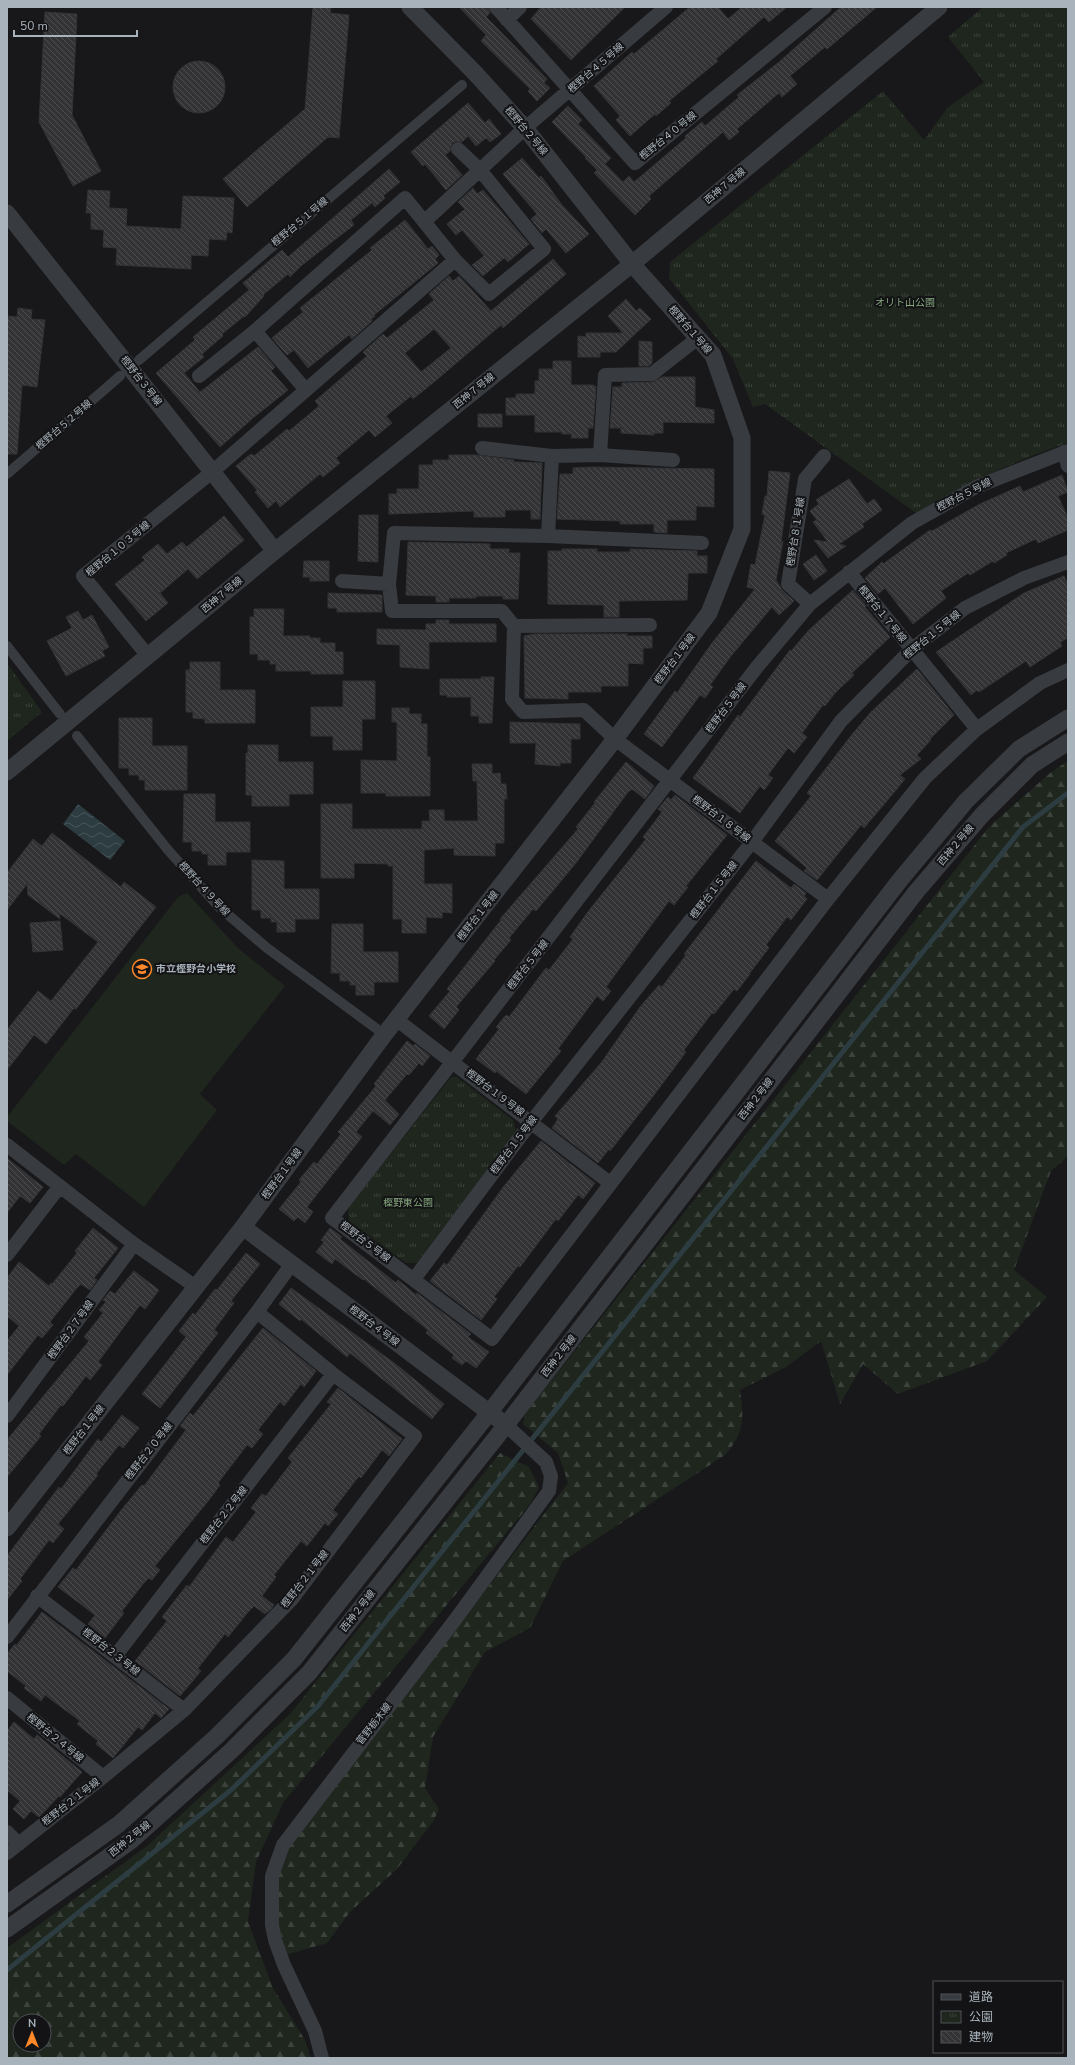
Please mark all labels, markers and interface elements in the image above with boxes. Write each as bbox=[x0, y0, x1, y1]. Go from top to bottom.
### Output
scale bar bbox=[14, 12, 137, 38]
text: 50 m bbox=[20, 18, 48, 34]
street label: 樫野台４５号線 bbox=[565, 40, 627, 96]
street label: 樫野台２号線 bbox=[501, 104, 551, 158]
street label: 樫野台４０号線 bbox=[636, 109, 700, 163]
street label: 西神７号線 bbox=[701, 165, 749, 207]
street label: 樫野台５１号線 bbox=[269, 194, 331, 250]
park label: オリト山公園 bbox=[875, 296, 935, 310]
street label: 樫野台１号線 bbox=[665, 303, 715, 357]
street label: 樫野台３号線 bbox=[117, 353, 165, 409]
street label: 西神７号線 bbox=[450, 370, 498, 412]
street label: 樫野台５２号線 bbox=[33, 397, 95, 453]
street label: 樫野台５号線 bbox=[934, 475, 994, 515]
street label: 樫野台８１号線 bbox=[784, 496, 808, 568]
street label: 樫野台１０３号線 bbox=[83, 518, 153, 580]
street label: 西神７号線 bbox=[198, 574, 246, 616]
street label: 樫野台１７号線 bbox=[855, 582, 909, 646]
street label: 樫野台１５号線 bbox=[900, 608, 964, 662]
street label: 樫野台１号線 bbox=[651, 631, 699, 687]
street label: 樫野台５号線 bbox=[702, 680, 750, 736]
street label: 樫野台１８号線 bbox=[689, 792, 753, 846]
street label: 西神２号線 bbox=[935, 821, 977, 869]
street label: 樫野台１５号線 bbox=[687, 858, 741, 922]
street label: 樫野台４９号線 bbox=[175, 859, 233, 919]
street label: 樫野台１号線 bbox=[454, 888, 502, 944]
street label: 樫野台５号線 bbox=[504, 937, 552, 993]
school or university icon: 市立樫野台小学校 bbox=[131, 958, 153, 980]
place label: 市立樫野台小学校 bbox=[156, 962, 236, 976]
street label: 樫野台１９号線 bbox=[463, 1066, 527, 1120]
street label: 西神２号線 bbox=[735, 1075, 777, 1123]
street label: 樫野台１５号線 bbox=[487, 1113, 541, 1177]
street label: 樫野台１号線 bbox=[259, 1146, 305, 1202]
park label: 樫野東公園 bbox=[383, 1196, 433, 1210]
street label: 樫野台５号線 bbox=[337, 1218, 393, 1266]
street label: 樫野台２７号線 bbox=[45, 1298, 97, 1362]
street label: 樫野台４号線 bbox=[346, 1302, 402, 1350]
street label: 西神２号線 bbox=[538, 1332, 580, 1380]
street label: 樫野台１号線 bbox=[60, 1402, 108, 1458]
street label: 樫野台２０号線 bbox=[122, 1419, 176, 1483]
street label: 樫野台２２号線 bbox=[197, 1483, 251, 1547]
street label: 樫野台２１号線 bbox=[278, 1547, 332, 1611]
street label: 西神２号線 bbox=[337, 1587, 379, 1635]
street label: 樫野台２３号線 bbox=[79, 1625, 143, 1679]
street label: 菅野栃木線 bbox=[353, 1700, 395, 1748]
street label: 樫野台２４号線 bbox=[23, 1711, 87, 1765]
street label: 樫野台２１号線 bbox=[39, 1775, 103, 1829]
street label: 西神２号線 bbox=[106, 1818, 154, 1860]
legend bbox=[933, 1981, 1063, 2053]
text: 道路 bbox=[969, 1989, 993, 2005]
text: 公園 bbox=[969, 2009, 993, 2025]
north arrow bbox=[12, 2013, 52, 2053]
text: N bbox=[28, 2016, 36, 2031]
text: 建物 bbox=[969, 2029, 993, 2045]

